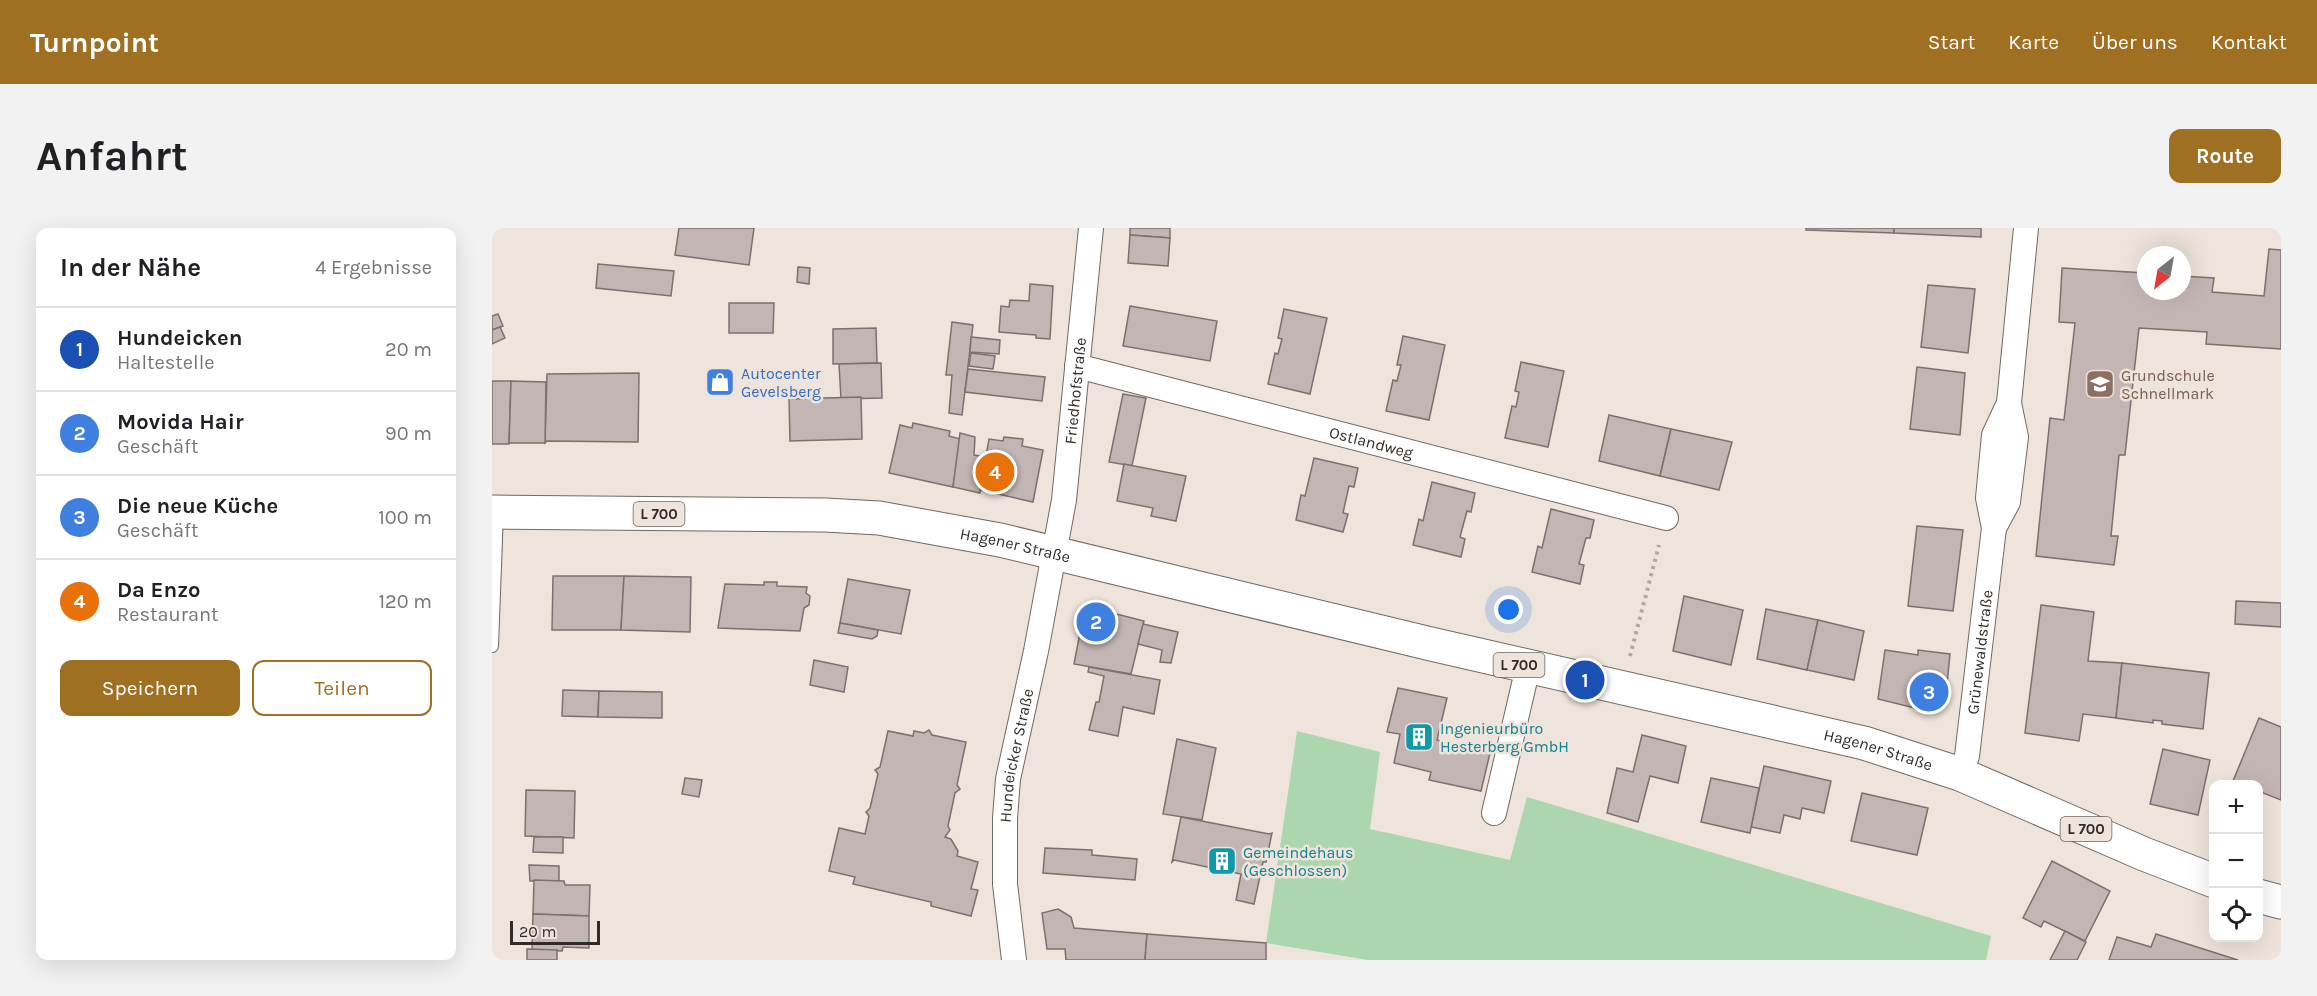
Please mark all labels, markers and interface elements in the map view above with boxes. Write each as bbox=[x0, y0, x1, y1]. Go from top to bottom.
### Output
text: Turnpoint bbox=[30, 26, 159, 59]
text: Start bbox=[1928, 30, 1975, 54]
text: Karte bbox=[2008, 30, 2059, 54]
text: Über uns bbox=[2092, 30, 2178, 54]
text: Kontakt bbox=[2211, 30, 2287, 54]
button: Route bbox=[2169, 129, 2281, 183]
text: Anfahrt bbox=[36, 131, 188, 181]
north arrow bbox=[2137, 246, 2191, 300]
text: In der Nähe bbox=[60, 252, 201, 283]
text: 4 Ergebnisse bbox=[315, 256, 432, 279]
text: Hundeicken bbox=[117, 325, 242, 351]
street label: Friedhofstraße bbox=[1060, 336, 1090, 445]
text: 1 bbox=[76, 338, 83, 361]
text: 20 m bbox=[385, 338, 432, 361]
text: Haltestelle bbox=[117, 351, 215, 374]
place label: Autocenter Gevelsberg bbox=[741, 364, 821, 401]
shop icon: Autocenter Gevelsberg bbox=[704, 366, 736, 398]
place label: Grundschule Schnellmark bbox=[2121, 366, 2215, 403]
school or university icon: Grundschule Schnellmark bbox=[2084, 368, 2116, 400]
text: Movida Hair bbox=[117, 409, 244, 435]
text: 2 bbox=[73, 422, 86, 445]
text: 90 m bbox=[385, 422, 432, 445]
street label: Ostlandweg bbox=[1327, 422, 1415, 462]
text: Geschäft bbox=[117, 435, 198, 458]
pin: 4 bbox=[976, 450, 1014, 494]
text: Die neue Küche bbox=[117, 493, 278, 519]
road number: L 700 bbox=[634, 502, 684, 526]
text: 3 bbox=[73, 506, 86, 529]
text: 100 m bbox=[378, 506, 432, 529]
text: Geschäft bbox=[117, 519, 198, 542]
street label: Hagener Straße bbox=[959, 523, 1072, 566]
text: Da Enzo bbox=[117, 577, 201, 603]
street label: Grünewaldstraße bbox=[1963, 589, 1996, 715]
text: 4 bbox=[74, 590, 85, 613]
text: 120 m bbox=[378, 590, 432, 613]
your location bbox=[1494, 595, 1523, 624]
pin: 2 bbox=[1076, 600, 1116, 644]
text: Restaurant bbox=[117, 603, 219, 626]
road number: L 700 bbox=[1494, 653, 1544, 677]
pin: 1 bbox=[1566, 658, 1604, 702]
button: Speichern bbox=[60, 660, 240, 716]
button: Teilen bbox=[252, 660, 432, 716]
pin: 3 bbox=[1910, 670, 1948, 714]
street label: Hundeicker Straße bbox=[995, 687, 1037, 823]
place label: Ingenieurbüro Hesterberg GmbH bbox=[1440, 719, 1569, 756]
building icon: Ingenieurbüro Hesterberg GmbH bbox=[1403, 721, 1435, 753]
street label: Hagener Straße bbox=[1822, 725, 1935, 774]
map controls bbox=[2209, 780, 2263, 942]
button: + bbox=[2209, 780, 2263, 834]
road number: L 700 bbox=[2060, 817, 2112, 841]
button: − bbox=[2209, 834, 2263, 888]
place label: Gemeindehaus (Geschlossen) bbox=[1243, 843, 1353, 880]
building icon: Gemeindehaus (Geschlossen) bbox=[1206, 845, 1238, 877]
button: locate bbox=[2209, 888, 2263, 942]
scale bar bbox=[510, 918, 600, 946]
text: 20 m bbox=[519, 922, 557, 941]

